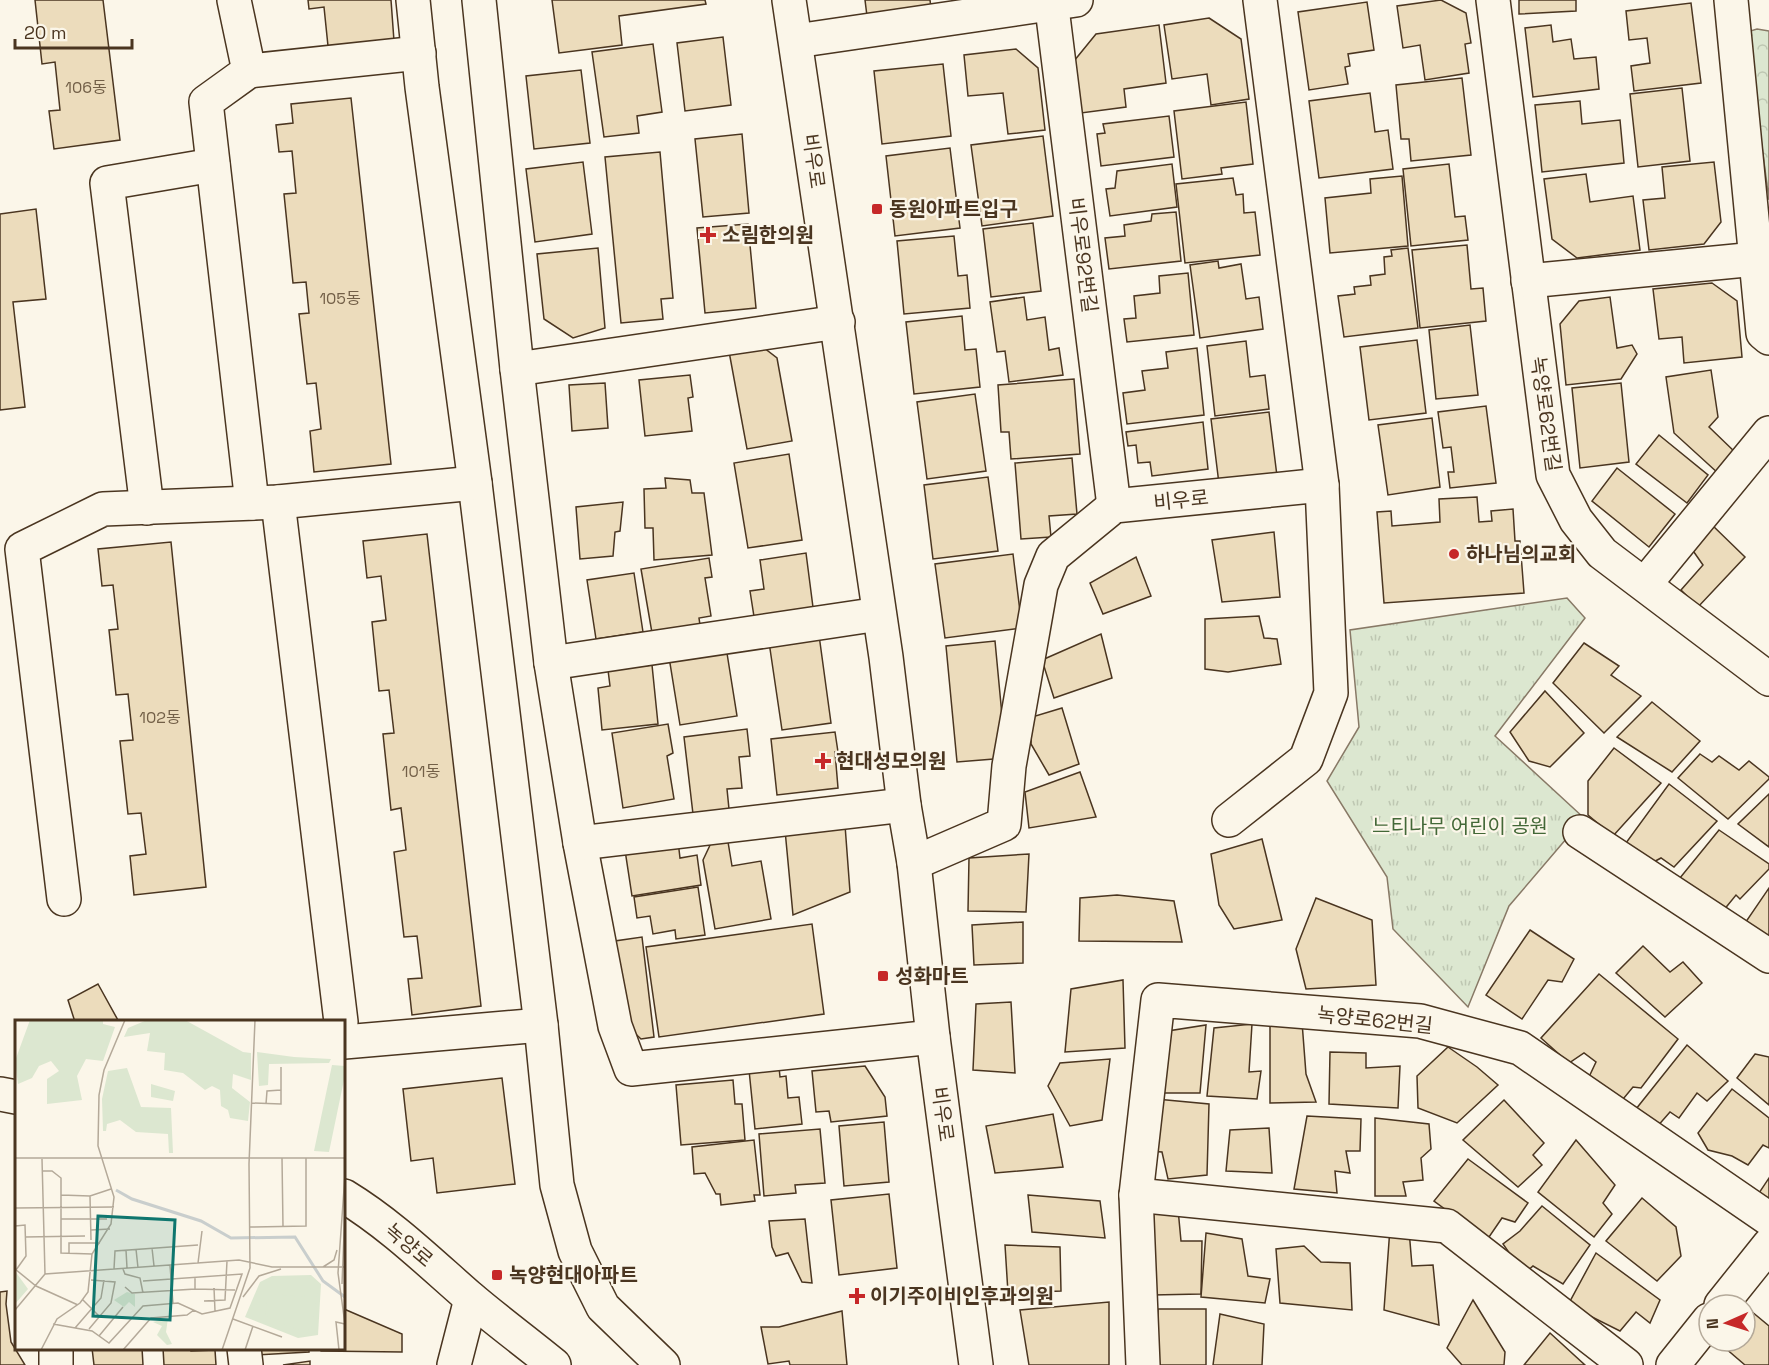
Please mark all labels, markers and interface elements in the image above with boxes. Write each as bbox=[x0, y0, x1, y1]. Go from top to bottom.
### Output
scale bar bbox=[15, 12, 132, 50]
text: 20 m bbox=[24, 21, 67, 44]
house number: 106동 bbox=[65, 77, 107, 98]
street label: 비우로 bbox=[797, 132, 831, 190]
place label: 동원아파트입구 bbox=[889, 196, 1018, 222]
street label: 비우로92번길 bbox=[1063, 196, 1103, 314]
marker: 동원아파트입구 bbox=[870, 202, 884, 216]
place label: 소림한의원 bbox=[722, 222, 814, 248]
marker: 소림한의원 bbox=[699, 226, 717, 244]
house number: 105동 bbox=[319, 288, 361, 309]
street label: 녹양로62번길 bbox=[1525, 355, 1567, 473]
street label: 비우로 bbox=[1152, 484, 1210, 516]
place label: 하나님의교회 bbox=[1466, 541, 1576, 567]
marker: 하나님의교회 bbox=[1447, 547, 1461, 561]
house number: 102동 bbox=[139, 707, 181, 728]
place label: 현대성모의원 bbox=[836, 748, 946, 774]
marker: 현대성모의원 bbox=[814, 752, 832, 770]
house number: 101동 bbox=[402, 761, 440, 782]
park label: 느티나무 어린이 공원 bbox=[1372, 813, 1548, 839]
place label: 성화마트 bbox=[895, 963, 969, 989]
marker: 성화마트 bbox=[876, 969, 890, 983]
street label: 녹양로62번길 bbox=[1316, 1001, 1434, 1039]
inset map bbox=[15, 1020, 345, 1350]
street label: 비우로 bbox=[926, 1085, 960, 1143]
street label: 녹양로 bbox=[379, 1217, 439, 1273]
place label: 녹양현대아파트 bbox=[509, 1262, 638, 1288]
marker: 녹양현대아파트 bbox=[490, 1268, 504, 1282]
place label: 이기주이비인후과의원 bbox=[870, 1283, 1054, 1309]
marker: 이기주이비인후과의원 bbox=[848, 1287, 866, 1305]
north arrow bbox=[1697, 1293, 1757, 1353]
text: N bbox=[1702, 1318, 1723, 1330]

